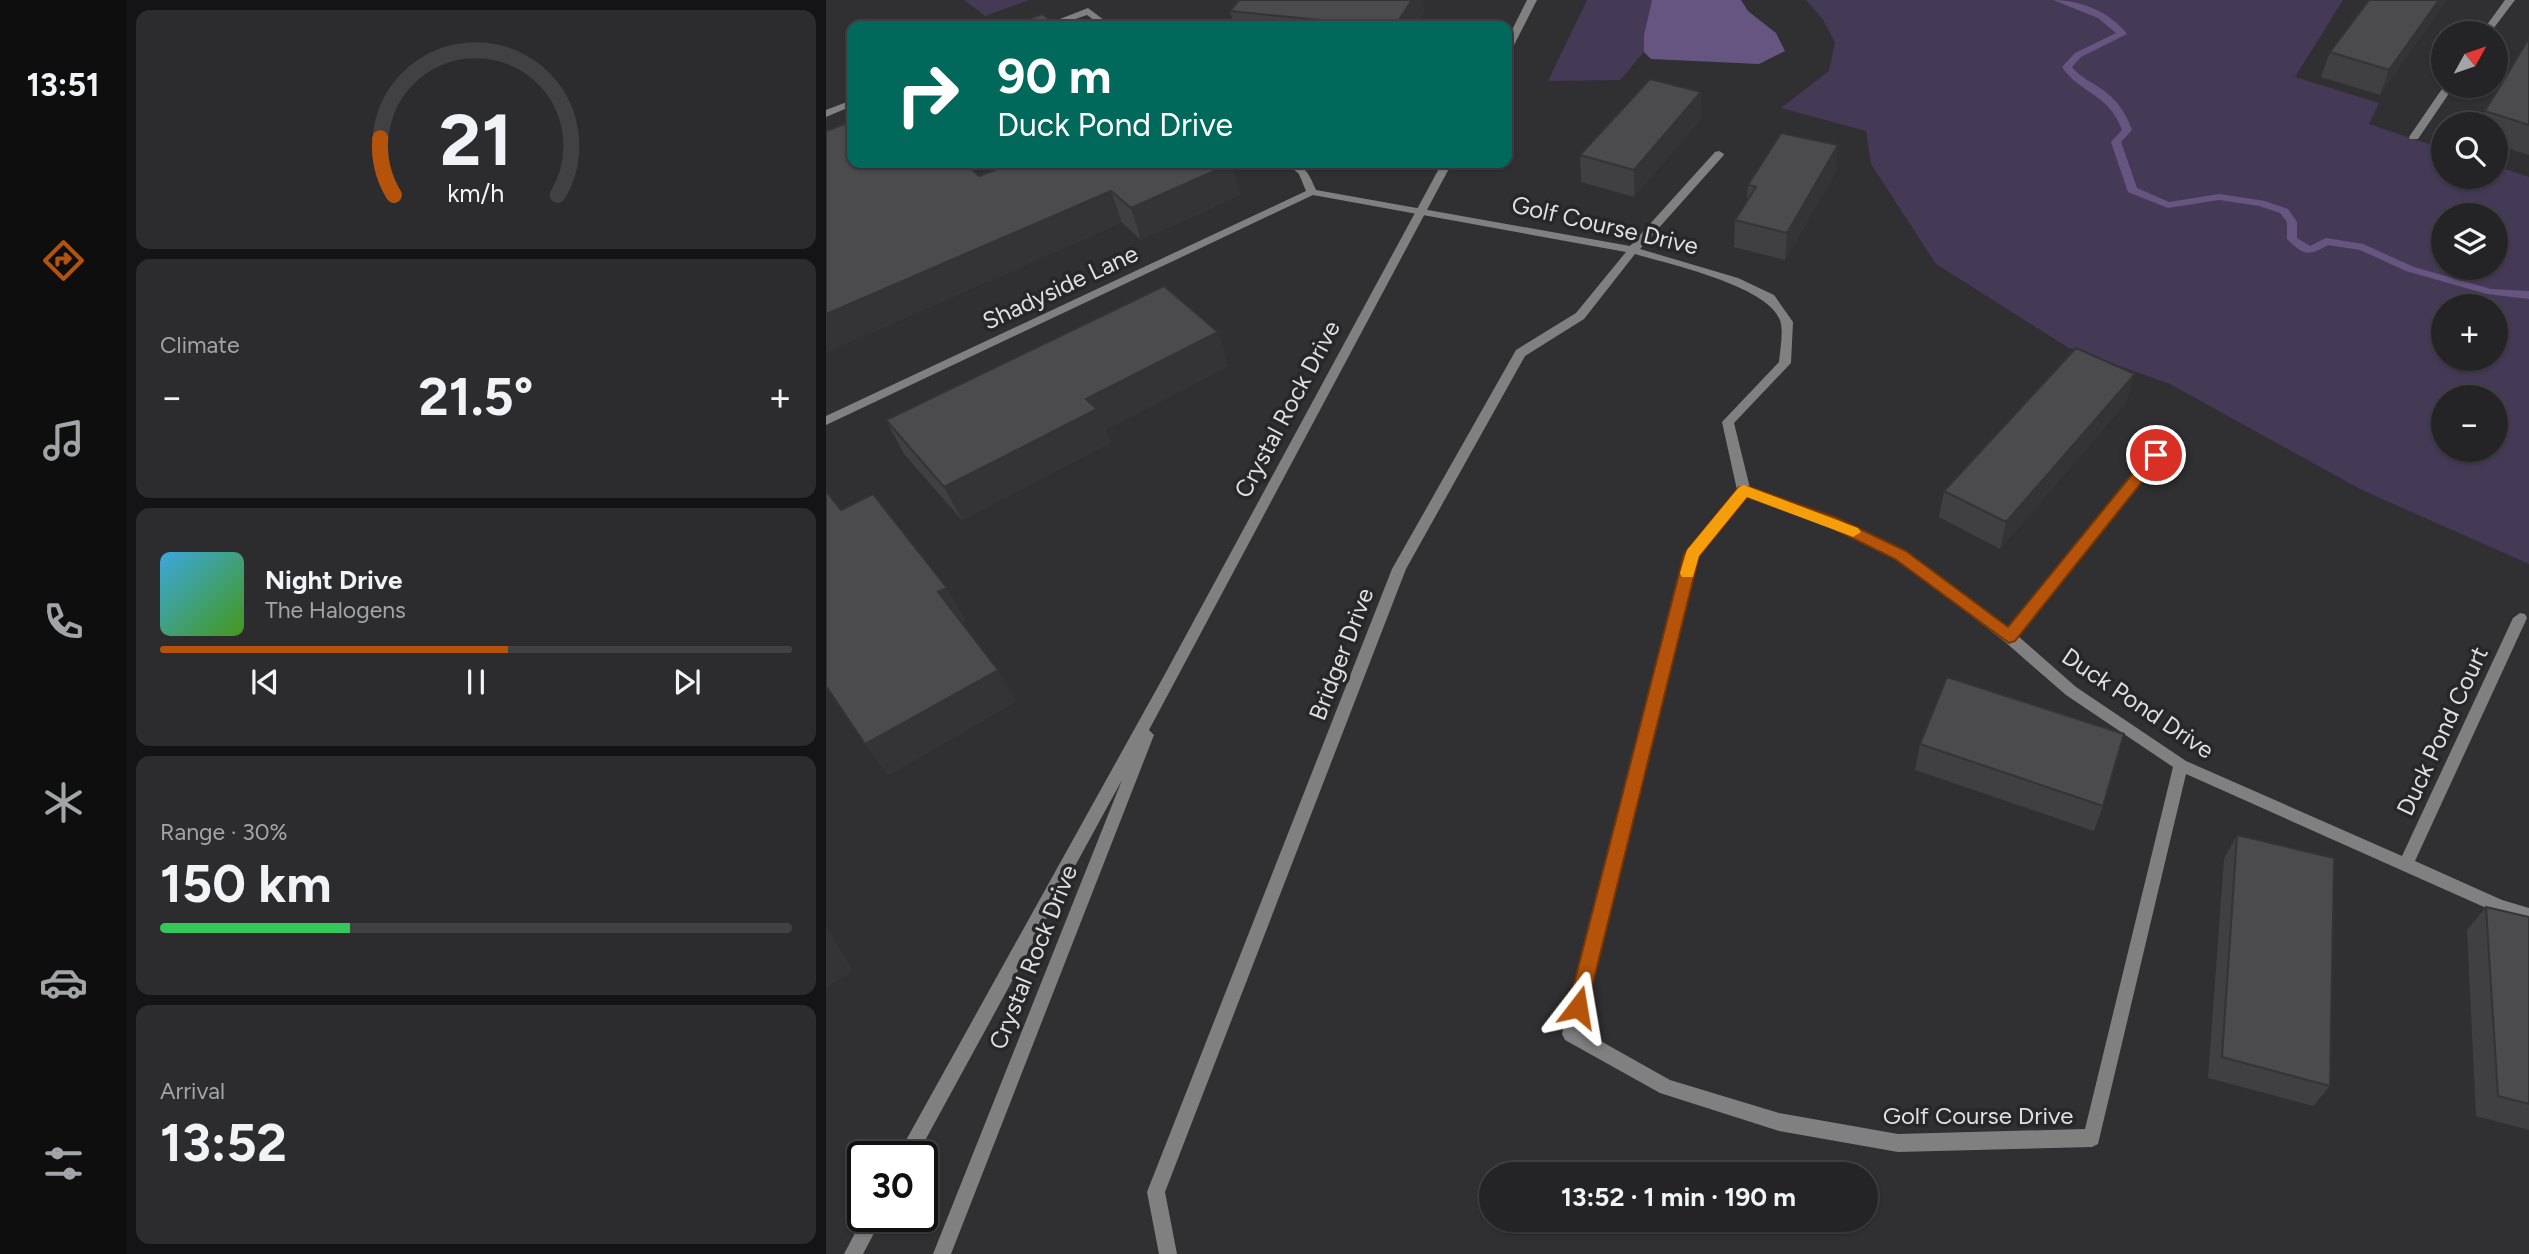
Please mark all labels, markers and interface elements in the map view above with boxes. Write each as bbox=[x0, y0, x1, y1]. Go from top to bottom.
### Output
north arrow bbox=[2431, 21, 2508, 98]
map controls bbox=[2431, 21, 2508, 462]
text: 90 m bbox=[997, 46, 1112, 105]
icon: right bbox=[882, 49, 973, 140]
text: 13:51 bbox=[26, 66, 100, 104]
text: 21 bbox=[440, 97, 512, 184]
text: Duck Pond Drive bbox=[997, 106, 1233, 144]
button: search bbox=[2431, 112, 2508, 189]
text: km/h bbox=[447, 178, 505, 208]
street label: Golf Course Drive bbox=[1509, 189, 1701, 261]
button: layers bbox=[2431, 203, 2508, 280]
icon: directions bbox=[39, 236, 88, 285]
street label: Shadyside Lane bbox=[978, 238, 1142, 336]
button: + bbox=[2431, 294, 2508, 371]
street label: Crystal Rock Drive bbox=[1228, 315, 1346, 503]
text: Climate bbox=[160, 331, 239, 359]
text: 21.5° bbox=[419, 366, 533, 428]
text: − bbox=[160, 374, 184, 420]
text: + bbox=[768, 374, 792, 420]
button: − bbox=[2431, 385, 2508, 462]
icon: music bbox=[39, 416, 88, 465]
pin bbox=[2126, 425, 2186, 485]
icon: arrive bbox=[2137, 436, 2175, 474]
text: Night Drive bbox=[265, 564, 402, 596]
street label: Bridger Drive bbox=[1303, 584, 1379, 724]
text: The Halogens bbox=[265, 596, 406, 624]
icon: phone bbox=[39, 597, 88, 646]
street label: Duck Pond Drive bbox=[2057, 642, 2219, 764]
street label: Duck Pond Court bbox=[2390, 642, 2494, 820]
icon: previous bbox=[246, 663, 284, 701]
icon: pause bbox=[457, 663, 495, 701]
icon: next bbox=[668, 663, 706, 701]
icon: climate bbox=[39, 778, 88, 827]
text: Range · 30% bbox=[160, 818, 288, 846]
text: 150 km bbox=[160, 853, 332, 915]
street label: Crystal Rock Drive bbox=[983, 860, 1083, 1054]
icon: car bbox=[39, 958, 88, 1007]
position arrow bbox=[1541, 970, 1615, 1044]
text: Arrival bbox=[160, 1077, 225, 1105]
street label: Golf Course Drive bbox=[1883, 1101, 2073, 1130]
text: 13:52 bbox=[160, 1112, 287, 1174]
icon: filters bbox=[39, 1139, 88, 1188]
speed limit sign: 30 bbox=[847, 1141, 938, 1232]
text: 13:52 · 1 min · 190 m bbox=[1561, 1181, 1796, 1213]

